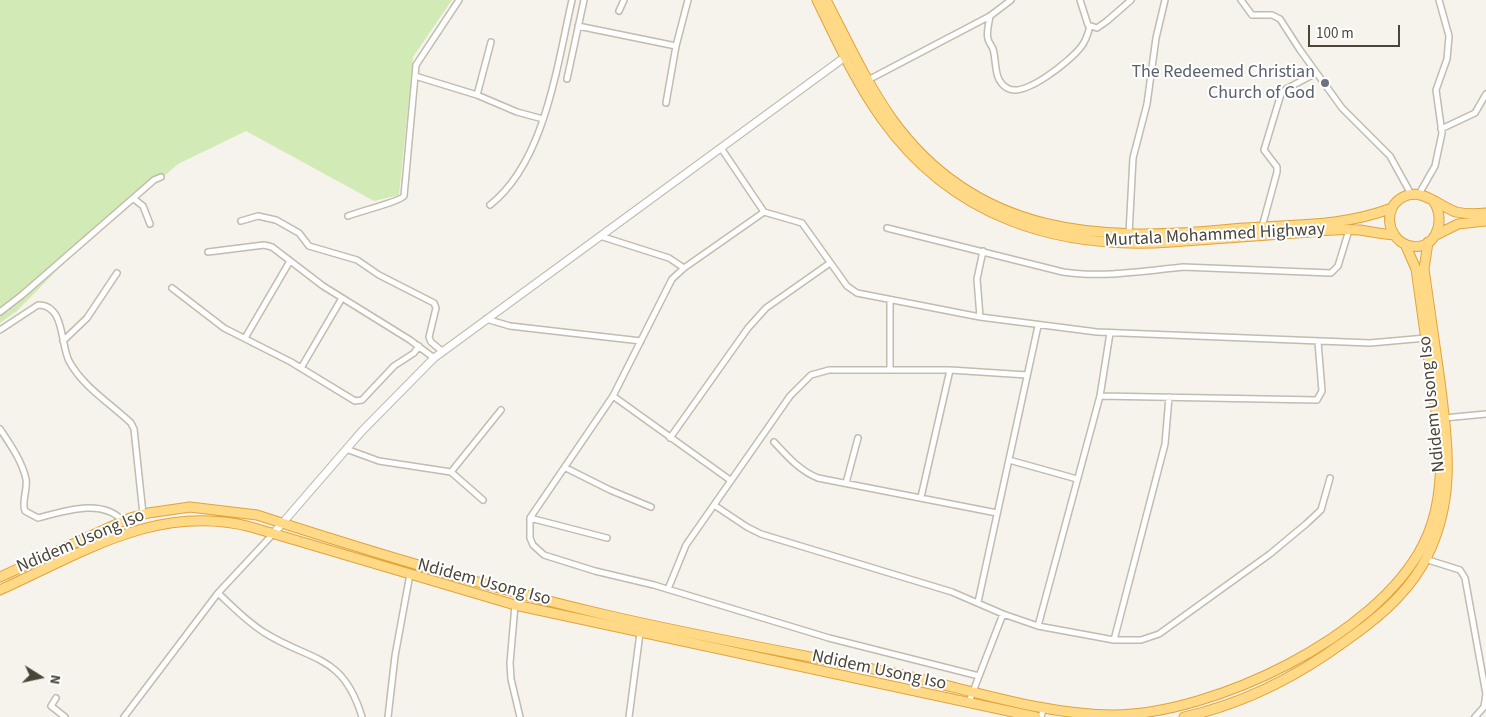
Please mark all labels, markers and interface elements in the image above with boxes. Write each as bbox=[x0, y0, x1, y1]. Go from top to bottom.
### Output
scale bar bbox=[1311, 15, 1404, 47]
text: 100 m bbox=[1316, 23, 1354, 44]
place label: The Redeemed Christian Church of God bbox=[1131, 62, 1315, 104]
marker: The Redeemed Christian Church of God bbox=[1319, 77, 1331, 89]
street label: Murtala Mohammed Highway bbox=[1104, 219, 1326, 253]
street label: Ndidem Usong Iso bbox=[1415, 335, 1451, 473]
street label: Ndidem Usong Iso bbox=[14, 505, 148, 579]
street label: Ndidem Usong Iso bbox=[415, 555, 553, 611]
street label: Ndidem Usong Iso bbox=[810, 646, 948, 696]
north arrow bbox=[15, 652, 65, 702]
text: N bbox=[44, 673, 65, 686]

